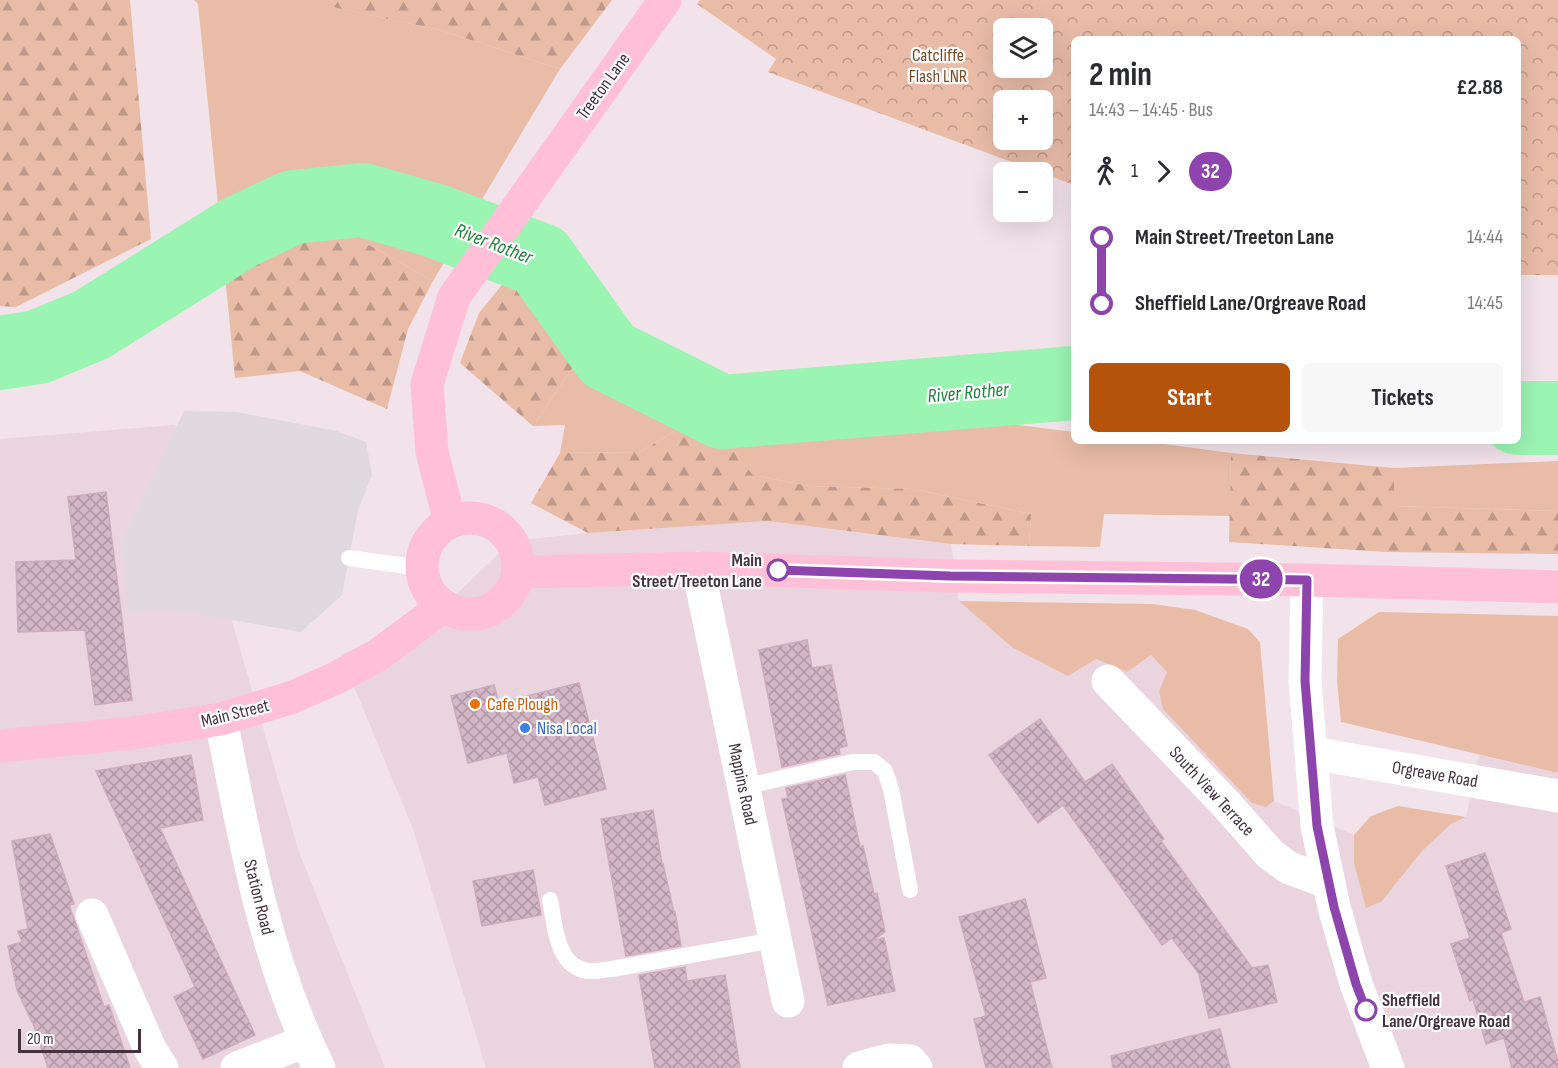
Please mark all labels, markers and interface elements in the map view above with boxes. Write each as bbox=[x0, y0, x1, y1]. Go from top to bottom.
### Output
map controls bbox=[993, 18, 1053, 222]
button: layers bbox=[993, 18, 1053, 78]
park label: Catcliffe Flash LNR bbox=[909, 45, 967, 87]
street label: Treeton Lane bbox=[572, 49, 635, 124]
text: 2 min bbox=[1089, 55, 1152, 95]
text: £2.88 bbox=[1456, 74, 1503, 101]
button: + bbox=[993, 90, 1053, 150]
text: 14:43 – 14:45 · Bus bbox=[1089, 98, 1213, 122]
icon: walk bbox=[1089, 155, 1122, 188]
icon: forward bbox=[1147, 155, 1180, 188]
text: 1 bbox=[1131, 159, 1138, 183]
text: 32 bbox=[1201, 159, 1220, 184]
button: − bbox=[993, 162, 1053, 222]
water label: River Rother bbox=[451, 218, 537, 270]
text: Main Street/Treeton Lane bbox=[1135, 224, 1334, 251]
text: 14:44 bbox=[1467, 225, 1503, 249]
text: Sheffield Lane/Orgreave Road bbox=[1135, 290, 1366, 317]
text: 14:45 bbox=[1467, 291, 1503, 315]
button: Start bbox=[1089, 363, 1290, 432]
button: Tickets bbox=[1302, 363, 1503, 432]
water label: River Rother bbox=[927, 377, 1011, 408]
place label: Main Street/Treeton Lane bbox=[632, 550, 762, 592]
marker: Main Street/Treeton Lane bbox=[767, 559, 789, 581]
line badge: 32 bbox=[1234, 560, 1288, 598]
text: 32 bbox=[1252, 567, 1270, 592]
place label: Cafe Plough bbox=[487, 694, 558, 715]
street label: Main Street bbox=[199, 695, 272, 732]
marker: Cafe Plough bbox=[468, 697, 482, 711]
place label: Nisa Local bbox=[537, 718, 597, 739]
marker: Nisa Local bbox=[518, 721, 532, 735]
street label: Mappins Road bbox=[724, 741, 761, 827]
street label: South View Terrace bbox=[1165, 742, 1259, 841]
street label: Orgreave Road bbox=[1390, 757, 1479, 792]
street label: Station Road bbox=[239, 857, 278, 937]
place label: Sheffield Lane/Orgreave Road bbox=[1382, 990, 1510, 1032]
marker: Sheffield Lane/Orgreave Road bbox=[1355, 999, 1377, 1021]
scale bar bbox=[18, 1026, 141, 1054]
text: 20 m bbox=[27, 1030, 54, 1049]

